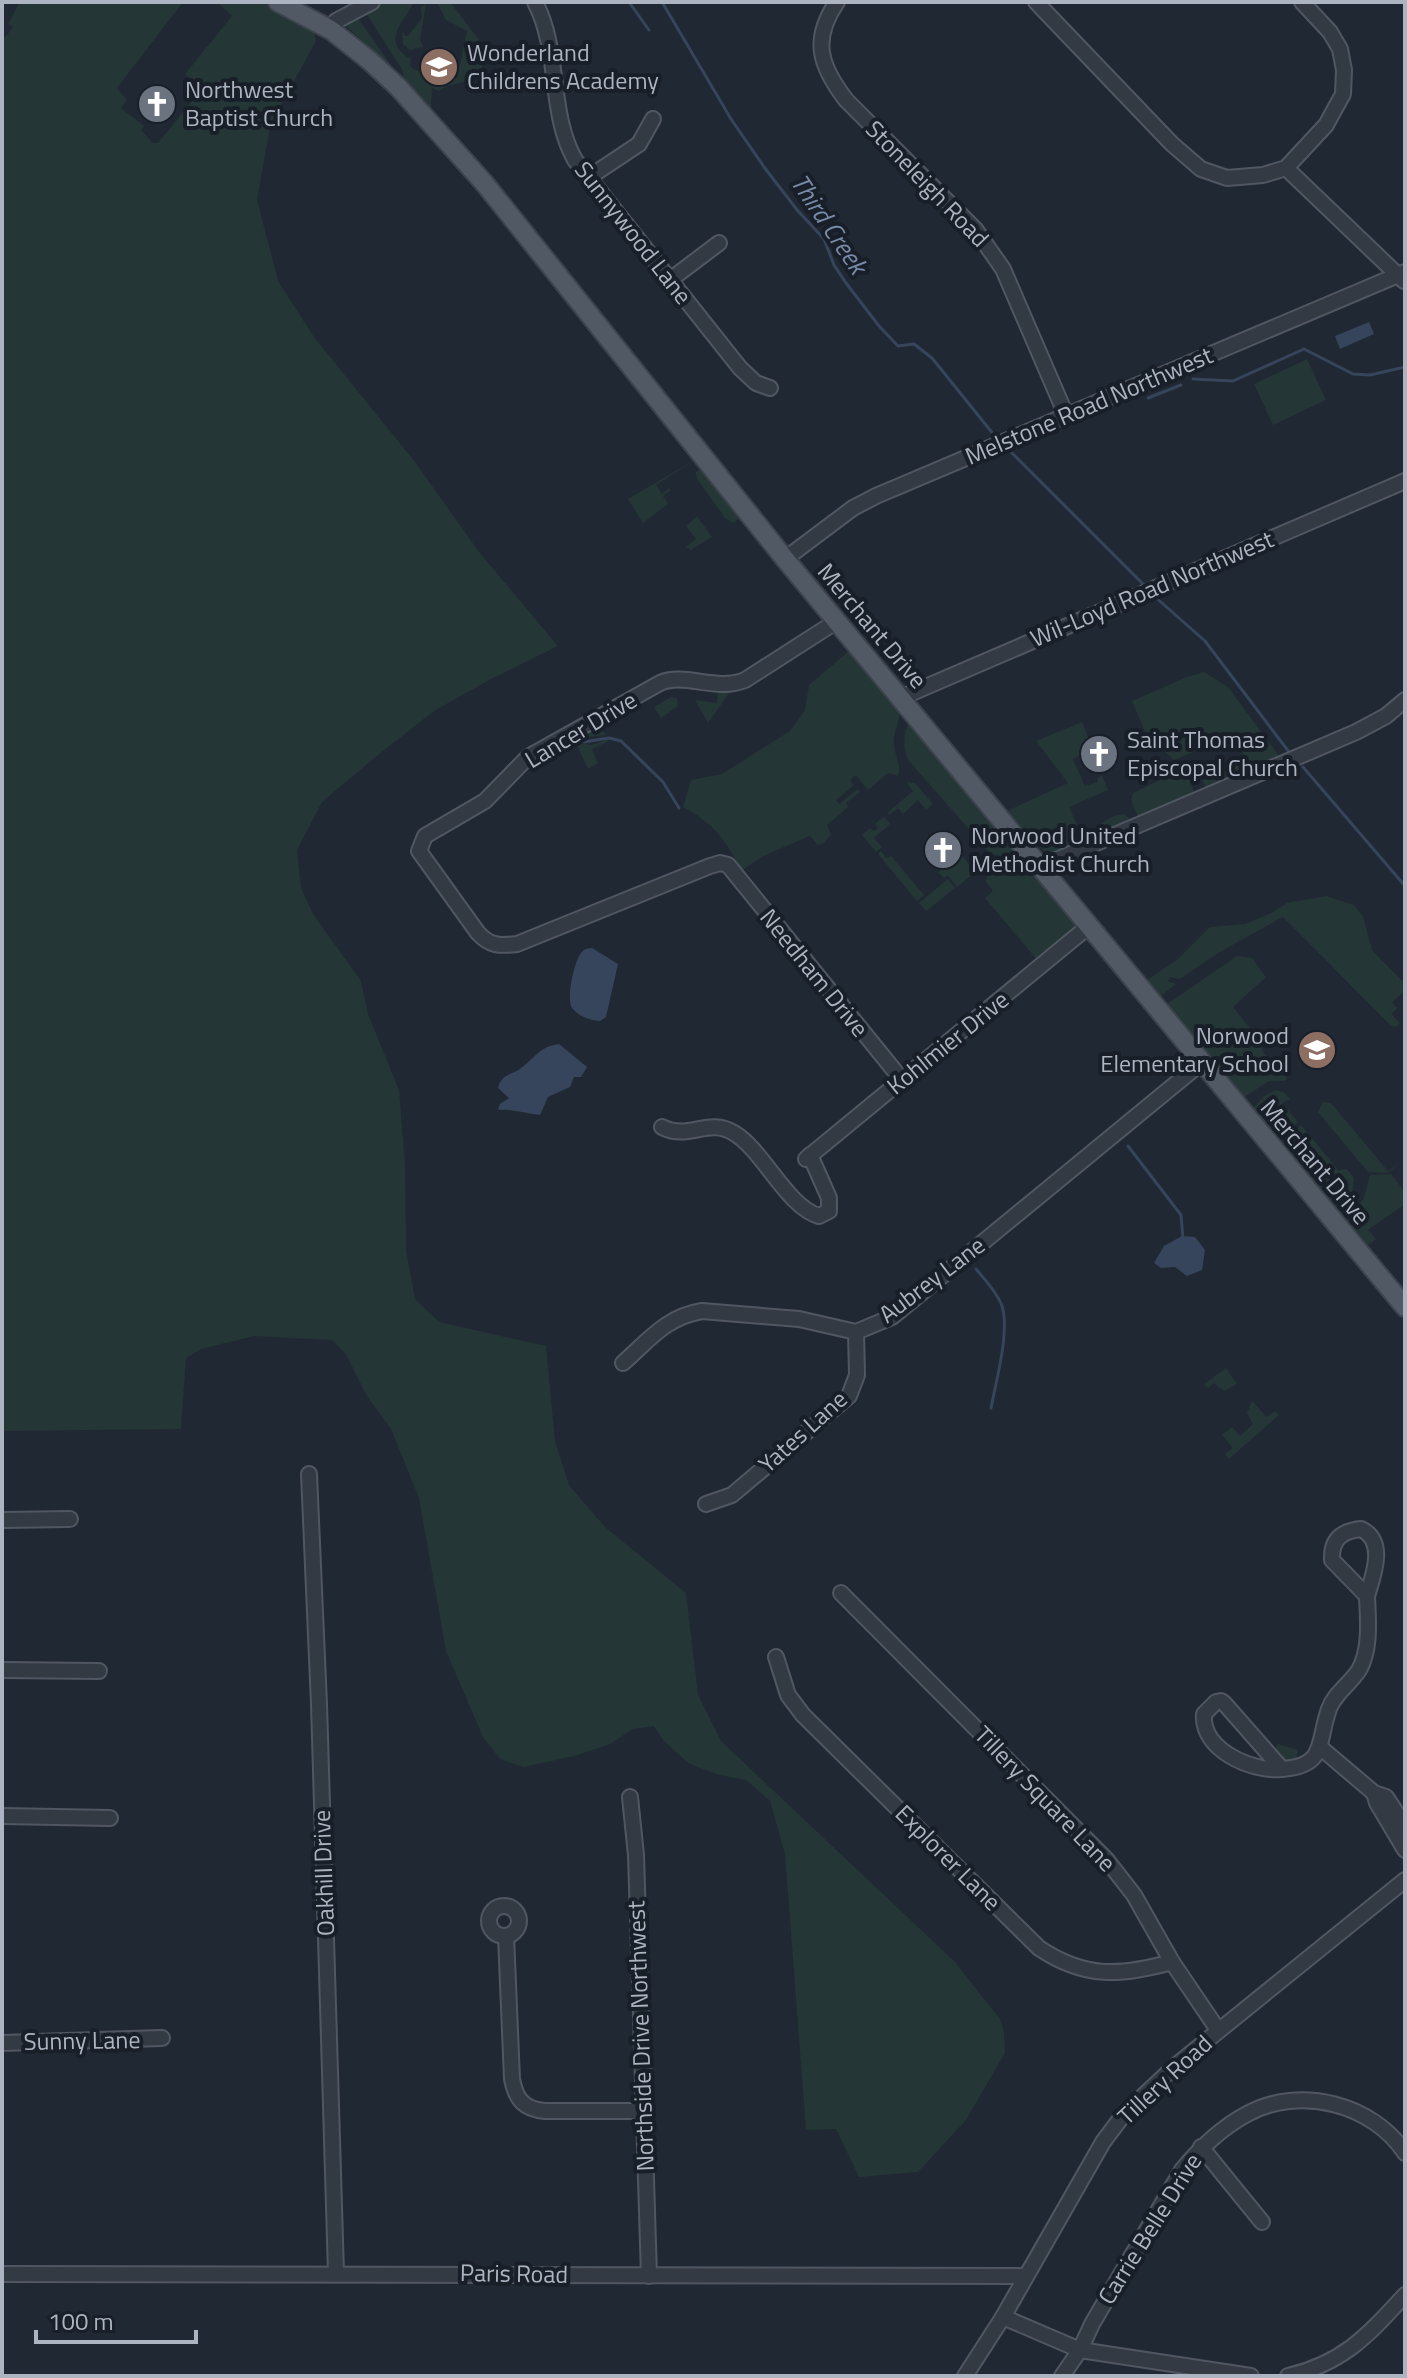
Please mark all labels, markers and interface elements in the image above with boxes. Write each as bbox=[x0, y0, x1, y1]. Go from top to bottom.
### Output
place label: Wonderland Childrens Academy bbox=[467, 34, 659, 98]
school or university icon: Wonderland Childrens Academy bbox=[418, 46, 460, 88]
place label: Northwest Baptist Church bbox=[185, 71, 333, 135]
church icon: Northwest Baptist Church bbox=[136, 83, 178, 125]
street label: Stoneleigh Road bbox=[858, 112, 998, 255]
street label: Sunnywood Lane bbox=[566, 153, 701, 312]
water label: Third Creek bbox=[781, 166, 879, 285]
street label: Melstone Road Northwest bbox=[959, 336, 1218, 474]
street label: Wil-Loyd Road Northwest bbox=[1024, 520, 1279, 656]
street label: Merchant Drive bbox=[809, 555, 936, 696]
street label: Lancer Drive bbox=[518, 682, 643, 777]
place label: Saint Thomas Episcopal Church bbox=[1127, 721, 1298, 785]
church icon: Saint Thomas Episcopal Church bbox=[1078, 733, 1120, 775]
place label: Norwood United Methodist Church bbox=[971, 817, 1150, 881]
church icon: Norwood United Methodist Church bbox=[922, 829, 964, 871]
street label: Needham Drive bbox=[752, 901, 878, 1044]
street label: Kohlmier Drive bbox=[879, 982, 1016, 1103]
place label: Norwood Elementary School bbox=[1100, 1017, 1289, 1081]
school or university icon: Norwood Elementary School bbox=[1296, 1029, 1338, 1071]
street label: Merchant Drive bbox=[1252, 1091, 1379, 1232]
street label: Aubrey Lane bbox=[871, 1227, 992, 1331]
street label: Yates Lane bbox=[750, 1381, 855, 1481]
street label: Tillery Square Lane bbox=[967, 1717, 1125, 1879]
street label: Explorer Lane bbox=[887, 1796, 1010, 1919]
street label: Oakhill Drive bbox=[303, 1809, 343, 1937]
street label: Northside Drive Northwest bbox=[617, 1900, 663, 2172]
street label: Sunny Lane bbox=[23, 2021, 141, 2059]
street label: Tillery Road bbox=[1109, 2026, 1220, 2133]
street label: Carrie Belle Drive bbox=[1088, 2146, 1210, 2311]
street label: Paris Road bbox=[460, 2254, 568, 2292]
scale bar bbox=[36, 2294, 196, 2344]
text: 100 m bbox=[48, 2303, 114, 2339]

